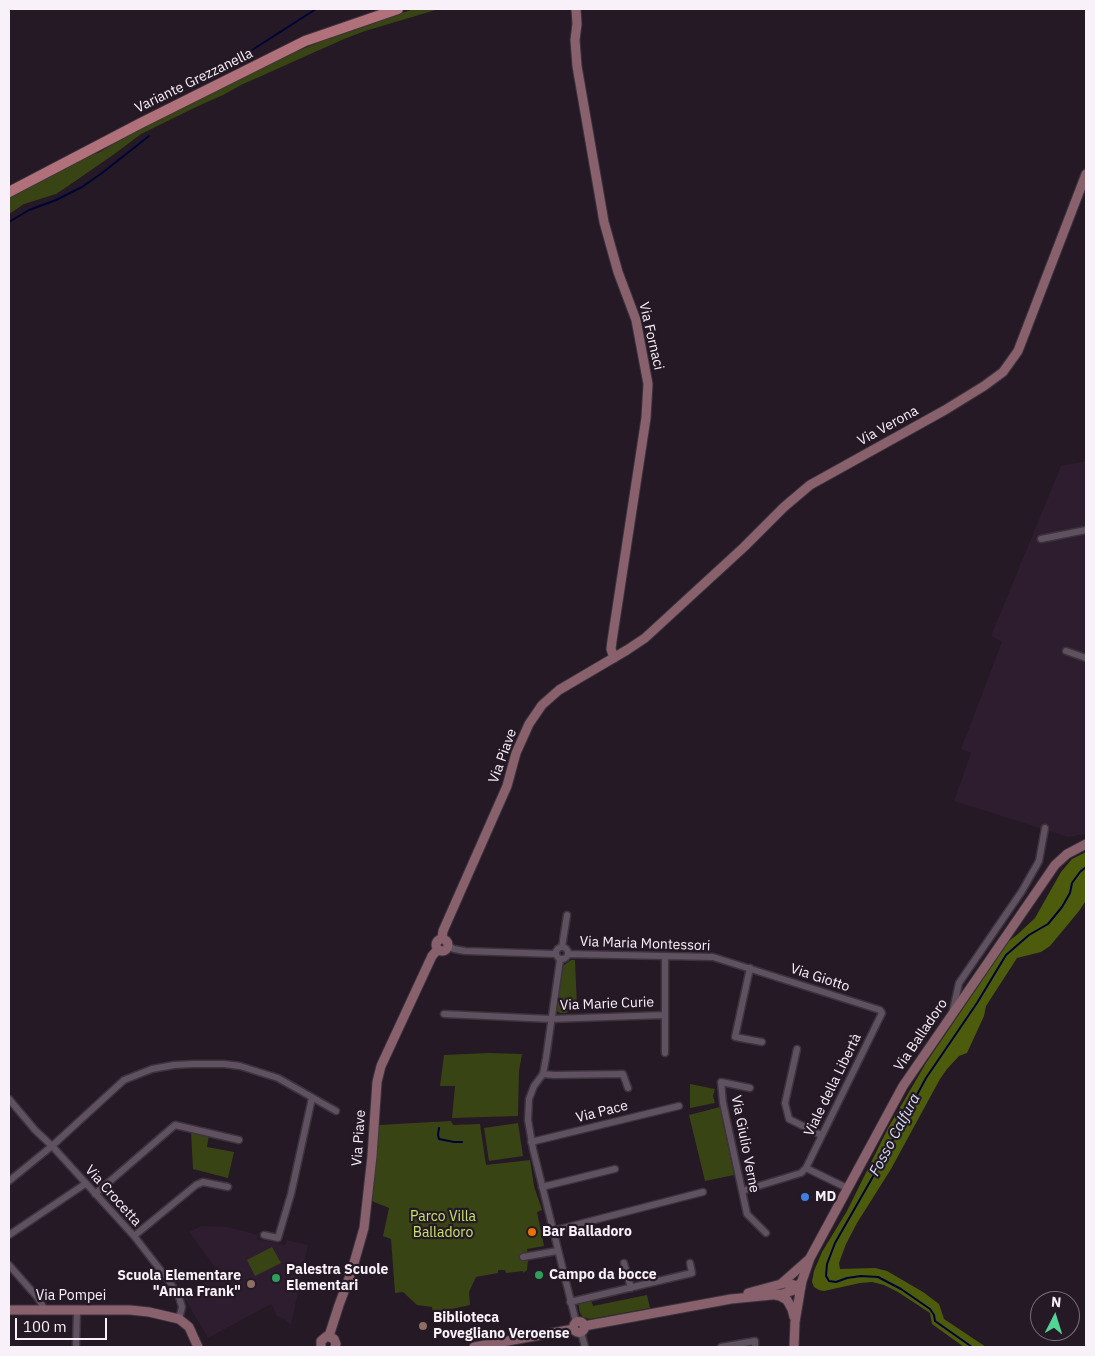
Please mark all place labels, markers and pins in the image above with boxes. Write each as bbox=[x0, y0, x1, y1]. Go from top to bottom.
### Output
place label: MD bbox=[815, 1189, 836, 1205]
marker: MD bbox=[799, 1191, 811, 1203]
place label: Bar Balladoro bbox=[542, 1224, 632, 1240]
marker: Bar Balladoro bbox=[526, 1226, 538, 1238]
place label: Palestra Scuole Elementari bbox=[286, 1262, 388, 1294]
place label: Campo da bocce bbox=[549, 1267, 657, 1283]
place label: Scuola Elementare "Anna Frank" bbox=[117, 1268, 241, 1300]
marker: Campo da bocce bbox=[533, 1269, 545, 1281]
marker: Palestra Scuole Elementari bbox=[270, 1272, 282, 1284]
marker: Scuola Elementare "Anna Frank" bbox=[245, 1278, 257, 1290]
place label: Biblioteca Povegliano Veroense bbox=[433, 1310, 570, 1342]
marker: Biblioteca Povegliano Veroense bbox=[417, 1320, 429, 1332]

